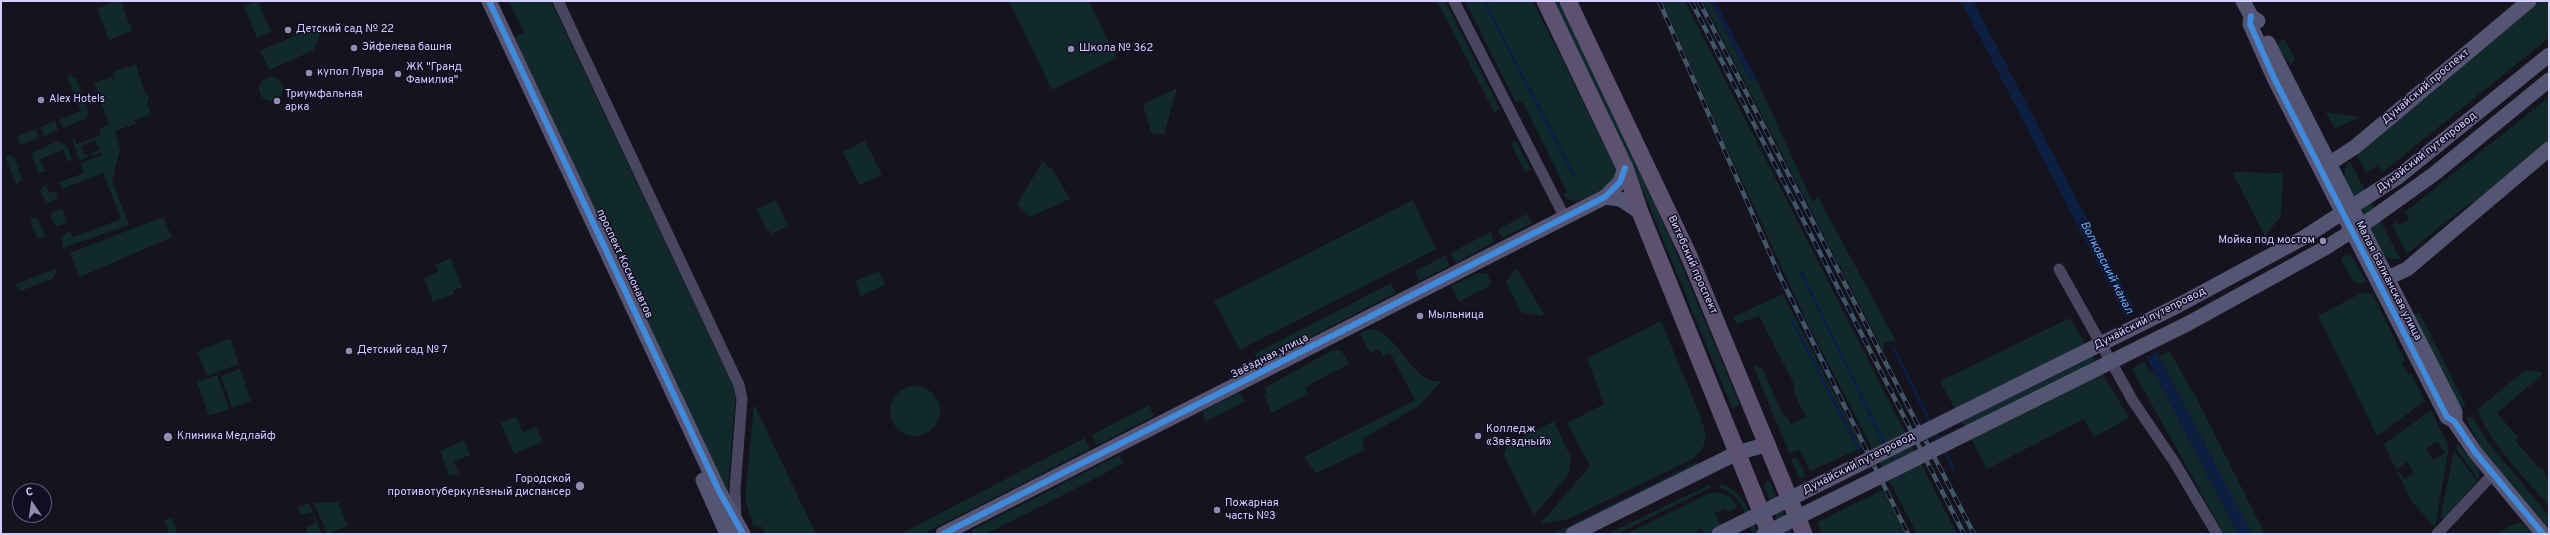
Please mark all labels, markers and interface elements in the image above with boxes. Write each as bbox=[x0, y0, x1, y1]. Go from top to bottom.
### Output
place label: Детский сад № 22 bbox=[296, 23, 394, 37]
marker: Детский сад № 22 bbox=[283, 25, 293, 35]
place label: Эйфелева башня bbox=[362, 41, 452, 55]
place label: Школа № 362 bbox=[1079, 42, 1153, 56]
marker: Эйфелева башня bbox=[349, 43, 359, 53]
marker: Школа № 362 bbox=[1066, 44, 1076, 54]
street label: Дунайский проспект bbox=[2380, 47, 2472, 127]
place label: ЖК "Гранд Фамилия" bbox=[406, 61, 462, 87]
place label: купол Лувра bbox=[317, 66, 384, 80]
marker: купол Лувра bbox=[304, 68, 314, 78]
marker: ЖК "Гранд Фамилия" bbox=[393, 69, 403, 79]
place label: Триумфальная арка bbox=[285, 88, 363, 114]
place label: Alex Hotels bbox=[49, 93, 105, 107]
marker: Alex Hotels bbox=[36, 95, 46, 105]
marker: Триумфальная арка bbox=[272, 96, 282, 106]
street label: Дунайский путепровод bbox=[2374, 110, 2480, 196]
street label: проспект Космонавтов bbox=[593, 207, 655, 321]
street label: Витебский проспект bbox=[1664, 214, 1720, 316]
water label: Волковский канал bbox=[2076, 219, 2136, 317]
street label: Малая Балканская улица bbox=[2352, 219, 2424, 343]
place label: Мойка под мостом bbox=[2218, 234, 2315, 248]
marker: Мойка под мостом bbox=[2318, 236, 2328, 246]
street label: Дунайский путепровод bbox=[2092, 285, 2208, 353]
place label: Мыльница bbox=[1428, 309, 1484, 323]
marker: Мыльница bbox=[1415, 311, 1425, 321]
street label: Звёздная улица bbox=[1229, 332, 1311, 382]
place label: Детский сад № 7 bbox=[357, 344, 447, 358]
marker: Детский сад № 7 bbox=[344, 346, 354, 356]
place label: Колледж «Звёздный» bbox=[1486, 423, 1552, 449]
place label: Клиника Медлайф bbox=[177, 430, 276, 444]
street label: Дунайский путепровод bbox=[1801, 430, 1917, 498]
marker: Клиника Медлайф bbox=[162, 431, 174, 443]
marker: Колледж «Звёздный» bbox=[1473, 431, 1483, 441]
place label: Городской противотуберкулёзный диспансер bbox=[388, 473, 571, 499]
marker: Городской противотуберкулёзный диспансер bbox=[574, 480, 586, 492]
north arrow bbox=[12, 483, 52, 523]
text: С bbox=[25, 485, 35, 500]
place label: Пожарная часть №3 bbox=[1225, 497, 1279, 523]
marker: Пожарная часть №3 bbox=[1212, 505, 1222, 515]

